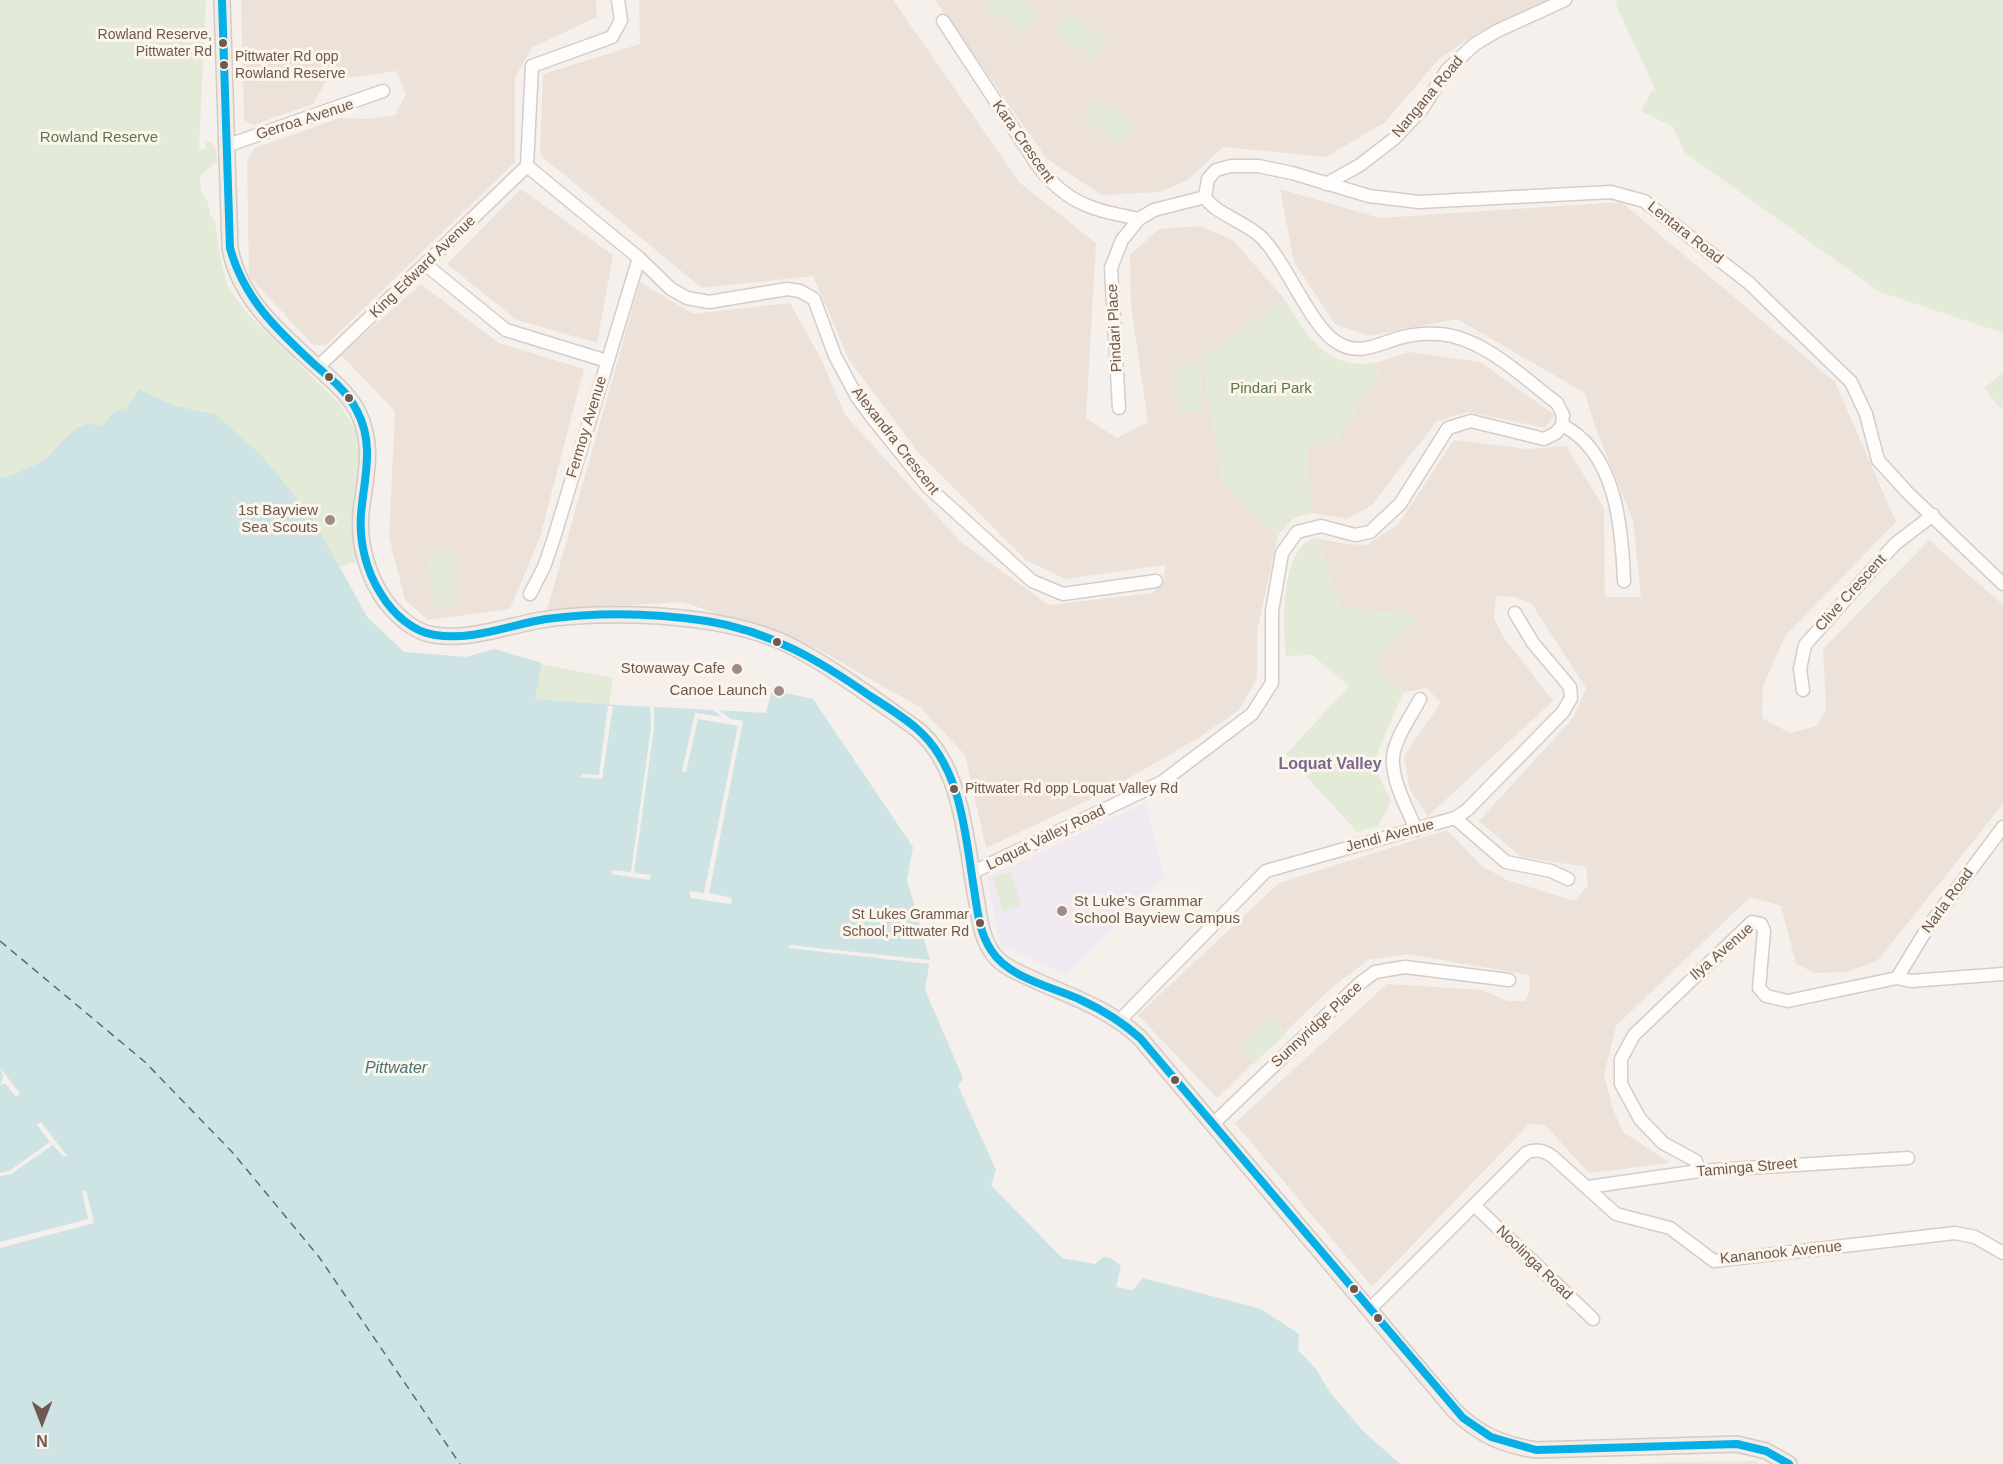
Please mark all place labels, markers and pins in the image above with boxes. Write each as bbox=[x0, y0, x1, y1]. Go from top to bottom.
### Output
place label: Rowland Reserve, Pittwater Rd bbox=[98, 27, 212, 60]
marker: Rowland Reserve, Pittwater Rd bbox=[217, 37, 229, 49]
place label: Pittwater Rd opp Rowland Reserve bbox=[235, 49, 345, 82]
marker: Pittwater Rd opp Rowland Reserve bbox=[218, 59, 230, 71]
unlabelled marker bbox=[323, 371, 335, 383]
unlabelled marker bbox=[343, 392, 355, 404]
place label: 1st Bayview Sea Scouts bbox=[238, 502, 318, 537]
marker: 1st Bayview Sea Scouts bbox=[323, 513, 337, 527]
unlabelled marker bbox=[771, 636, 783, 648]
place label: Stowaway Cafe bbox=[621, 660, 725, 678]
marker: Stowaway Cafe bbox=[730, 662, 744, 676]
place label: Canoe Launch bbox=[669, 682, 767, 700]
marker: Canoe Launch bbox=[772, 684, 786, 698]
place label: Pittwater Rd opp Loquat Valley Rd bbox=[965, 781, 1178, 797]
marker: Pittwater Rd opp Loquat Valley Rd bbox=[948, 783, 960, 795]
place label: St Luke's Grammar School Bayview Campus bbox=[1074, 893, 1240, 928]
marker: St Luke's Grammar School Bayview Campus bbox=[1055, 904, 1069, 918]
place label: St Lukes Grammar School, Pittwater Rd bbox=[842, 907, 969, 940]
marker: St Lukes Grammar School, Pittwater Rd bbox=[974, 917, 986, 929]
unlabelled marker bbox=[1169, 1074, 1181, 1086]
unlabelled marker bbox=[1348, 1283, 1360, 1295]
unlabelled marker bbox=[1372, 1312, 1384, 1324]

